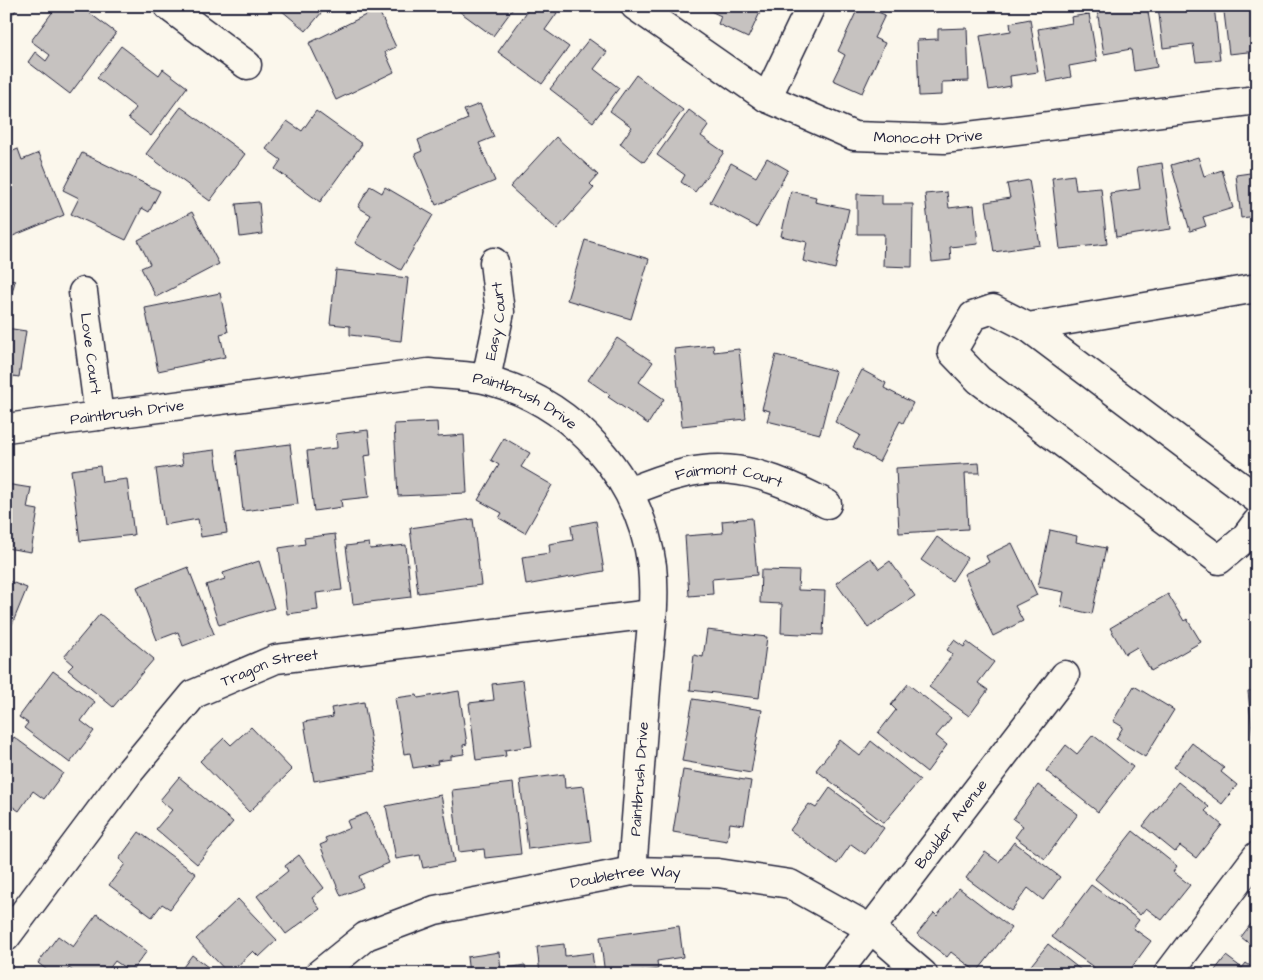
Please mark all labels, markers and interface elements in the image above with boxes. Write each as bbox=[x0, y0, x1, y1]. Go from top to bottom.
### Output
street label: Monocott Drive bbox=[873, 124, 984, 150]
street label: Easy Court bbox=[480, 281, 511, 362]
street label: Love Court bbox=[75, 312, 106, 395]
street label: Paintbrush Drive bbox=[471, 367, 581, 434]
street label: Paintbrush Drive bbox=[69, 395, 185, 431]
street label: Fairmont Court bbox=[673, 459, 786, 493]
street label: Tragon Street bbox=[218, 644, 319, 692]
street label: Paintbrush Drive bbox=[625, 721, 654, 837]
street label: Boulder Avenue bbox=[910, 775, 992, 874]
street label: Doubletree Way bbox=[569, 861, 681, 894]

